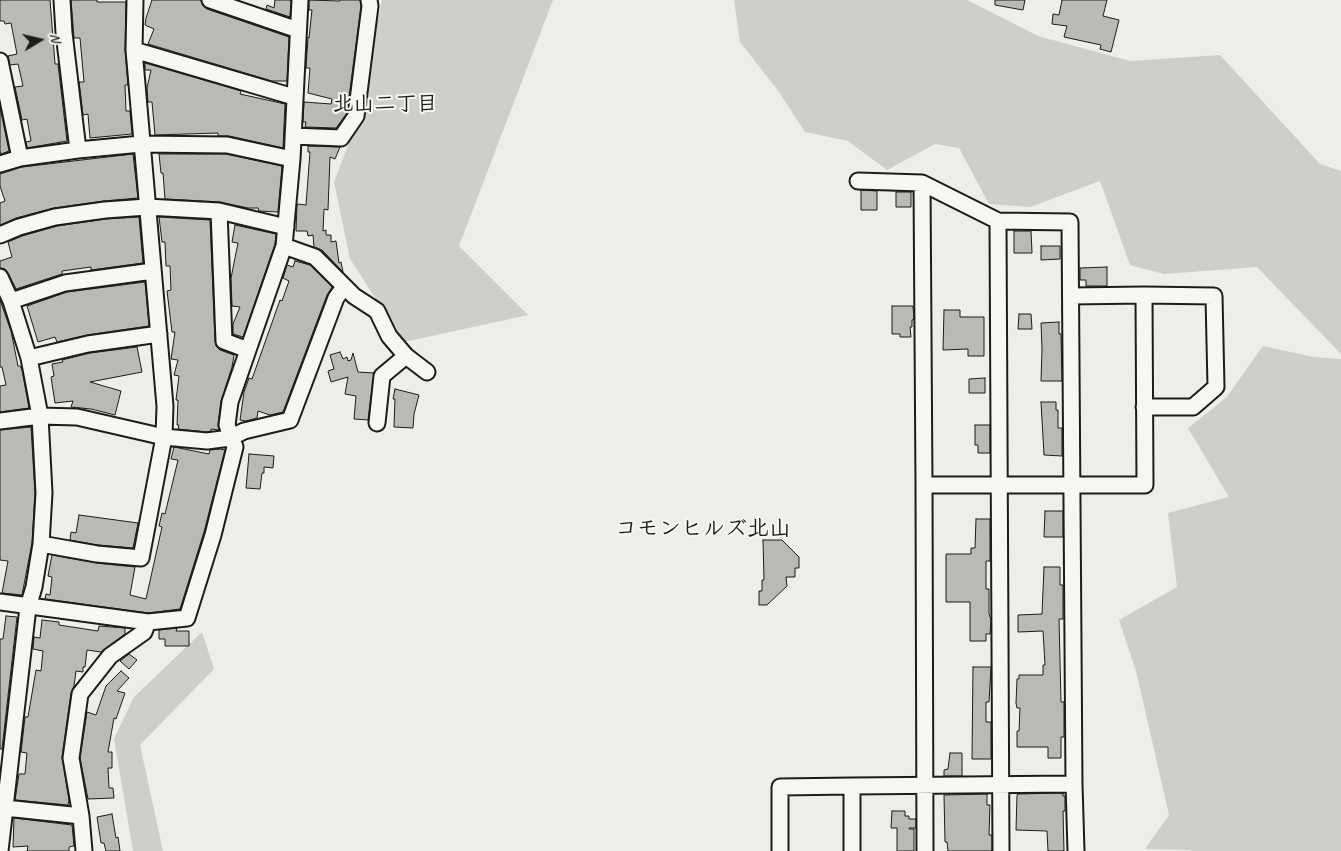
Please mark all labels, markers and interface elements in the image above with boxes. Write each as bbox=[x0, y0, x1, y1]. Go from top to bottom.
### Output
north arrow bbox=[15, 15, 65, 65]
text: N bbox=[46, 32, 64, 43]
district label: 北山二丁目 bbox=[333, 91, 437, 117]
district label: コモンヒルズ北山 bbox=[615, 516, 791, 542]

